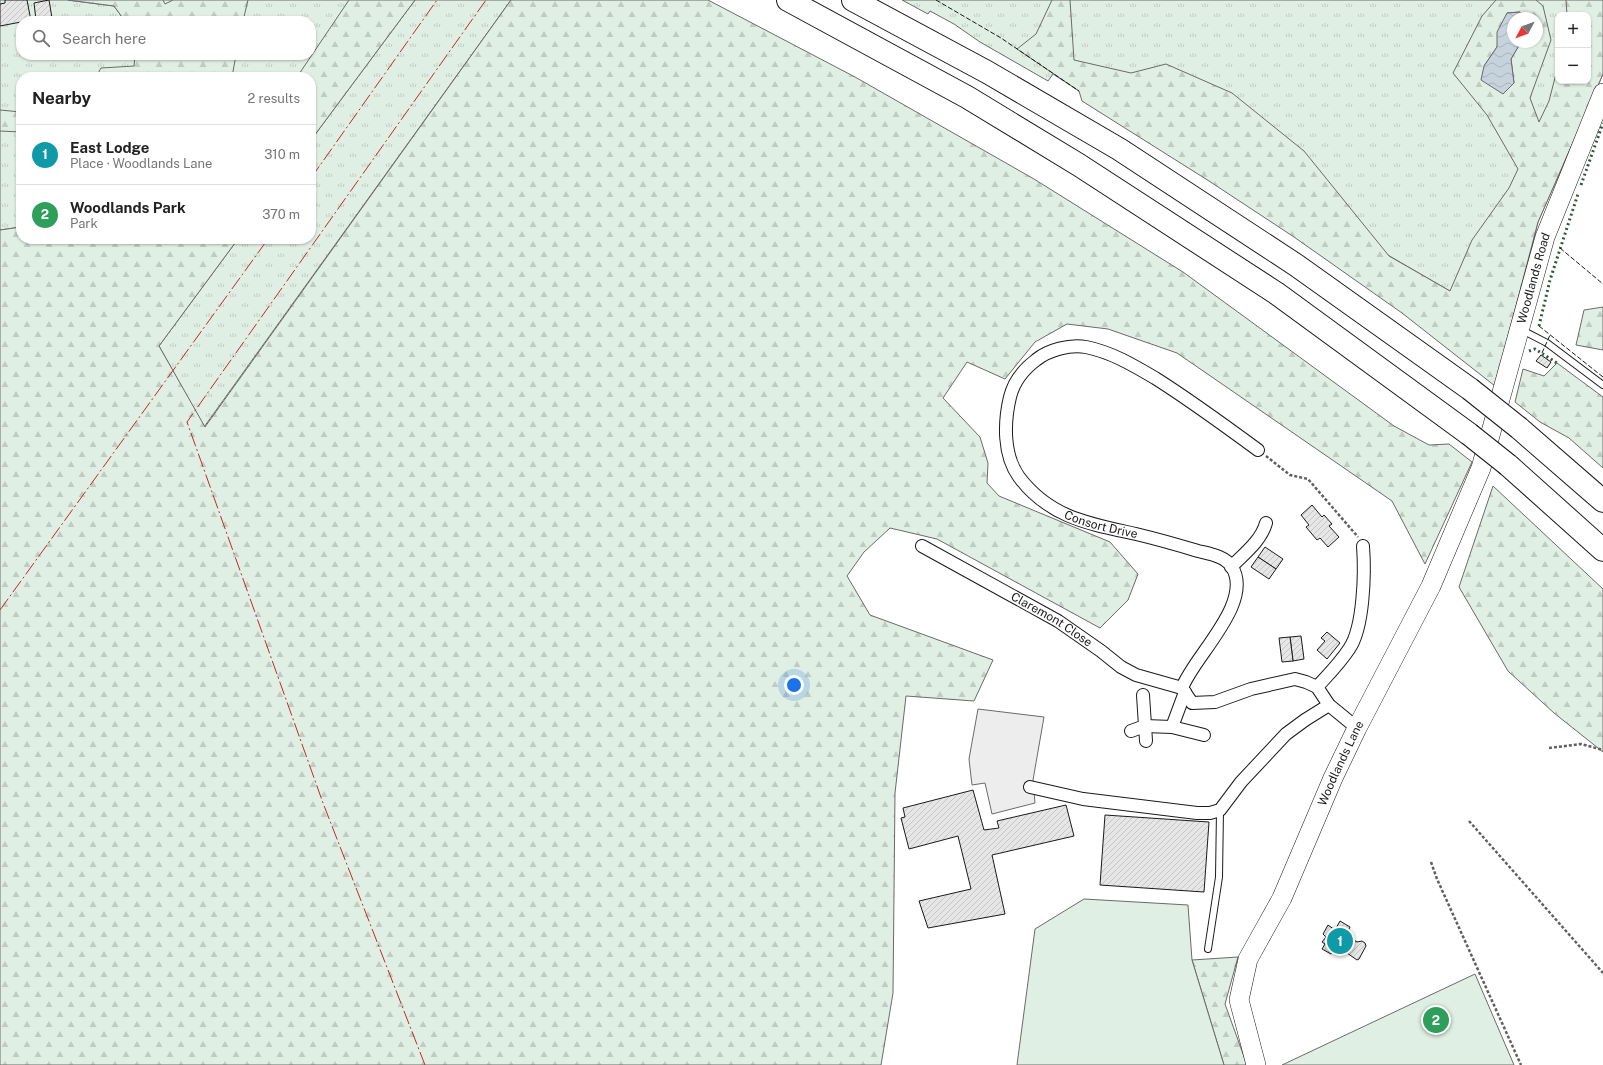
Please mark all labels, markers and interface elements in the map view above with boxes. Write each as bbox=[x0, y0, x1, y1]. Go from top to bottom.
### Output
north arrow bbox=[1507, 12, 1543, 48]
map controls bbox=[1555, 12, 1591, 84]
button: + bbox=[1555, 12, 1591, 48]
search box bbox=[16, 16, 316, 60]
icon: search bbox=[30, 27, 52, 49]
text: Search here bbox=[62, 30, 146, 47]
button: − bbox=[1555, 48, 1591, 84]
text: Nearby bbox=[32, 88, 91, 108]
text: 2 results bbox=[248, 91, 300, 106]
text: East Lodge bbox=[70, 139, 150, 156]
text: 1 bbox=[42, 147, 48, 162]
text: 310 m bbox=[264, 147, 300, 162]
text: Place · Woodlands Lane bbox=[70, 156, 212, 171]
text: Woodlands Park bbox=[70, 199, 186, 216]
text: 2 bbox=[41, 207, 49, 222]
text: 370 m bbox=[262, 207, 300, 222]
text: Park bbox=[70, 216, 98, 231]
street label: Woodlands Road bbox=[1514, 231, 1553, 325]
street label: Consort Drive bbox=[1062, 508, 1139, 541]
street label: Claremont Close bbox=[1009, 589, 1095, 650]
your location bbox=[784, 675, 804, 695]
street label: Woodlands Lane bbox=[1315, 718, 1367, 808]
pin: 1 bbox=[1327, 926, 1353, 956]
pin: 2 bbox=[1423, 1005, 1449, 1035]

